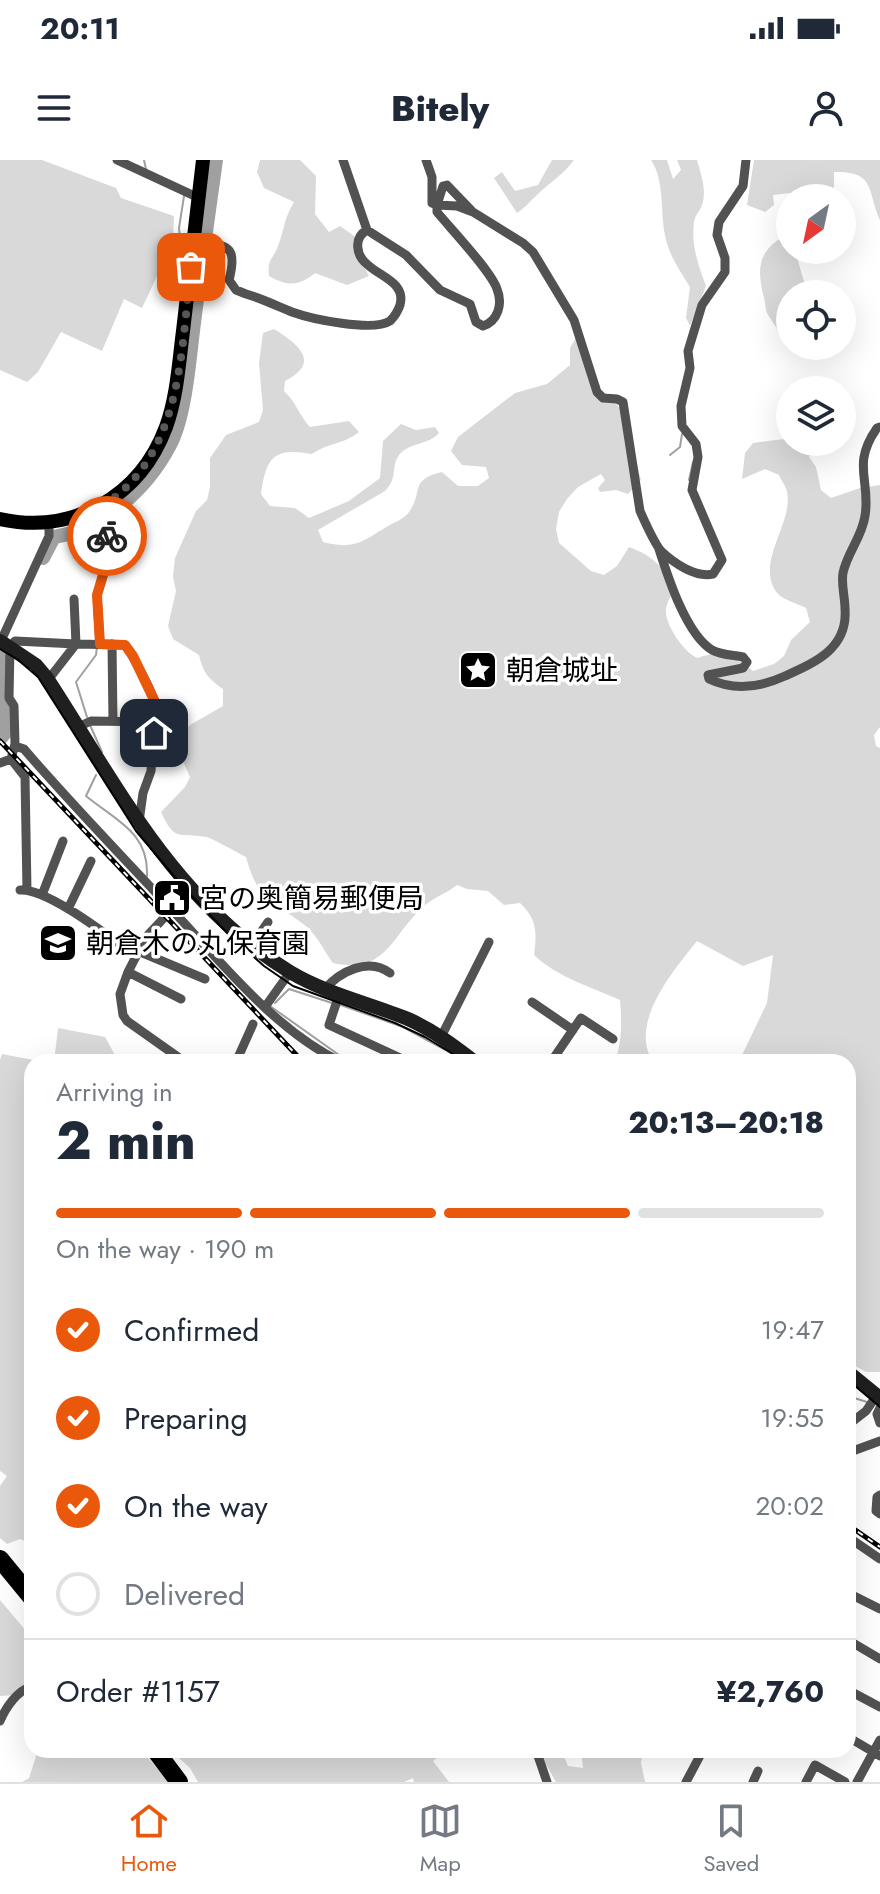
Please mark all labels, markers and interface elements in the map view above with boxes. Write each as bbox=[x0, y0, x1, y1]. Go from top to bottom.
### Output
text: 20:11 bbox=[40, 7, 120, 50]
text: Bitely bbox=[391, 82, 489, 134]
icon: menu bbox=[32, 86, 76, 130]
icon: person bbox=[804, 86, 848, 130]
north arrow bbox=[776, 184, 856, 264]
map controls bbox=[776, 184, 856, 456]
pin bbox=[157, 233, 225, 301]
icon: bag bbox=[169, 245, 213, 289]
button: locate bbox=[776, 280, 856, 360]
button: layers bbox=[776, 376, 856, 456]
courier bbox=[67, 496, 147, 576]
icon: bike bbox=[85, 514, 129, 558]
place icon: 朝倉城址 bbox=[457, 649, 499, 691]
place label: 朝倉城址 bbox=[506, 650, 618, 691]
pin bbox=[120, 699, 188, 767]
icon: home bbox=[132, 711, 176, 755]
public building icon: 宮の奥簡易郵便局 bbox=[151, 877, 193, 919]
place label: 宮の奥簡易郵便局 bbox=[200, 878, 424, 919]
school or university icon: 朝倉木の丸保育園 bbox=[37, 922, 79, 964]
place label: 朝倉木の丸保育園 bbox=[86, 923, 310, 964]
text: Arriving in bbox=[56, 1073, 173, 1111]
text: 20:13–20:18 bbox=[628, 1101, 824, 1144]
text: 2 min bbox=[56, 1103, 196, 1179]
text: On the way · 190 m bbox=[56, 1230, 274, 1268]
icon: check bbox=[56, 1308, 100, 1352]
text: Confirmed bbox=[124, 1309, 259, 1352]
text: 19:47 bbox=[761, 1311, 824, 1349]
icon: check bbox=[56, 1396, 100, 1440]
text: Preparing bbox=[124, 1397, 248, 1440]
text: 19:55 bbox=[760, 1399, 824, 1437]
icon: check bbox=[56, 1484, 100, 1528]
text: On the way bbox=[124, 1485, 268, 1528]
text: 20:02 bbox=[755, 1487, 824, 1525]
text: Delivered bbox=[124, 1573, 245, 1616]
text: Order #1157 bbox=[56, 1670, 220, 1713]
text: ¥2,760 bbox=[717, 1670, 824, 1713]
tab: Home bbox=[121, 1799, 177, 1879]
tab: Map bbox=[418, 1799, 462, 1879]
tab: Saved bbox=[704, 1799, 759, 1879]

